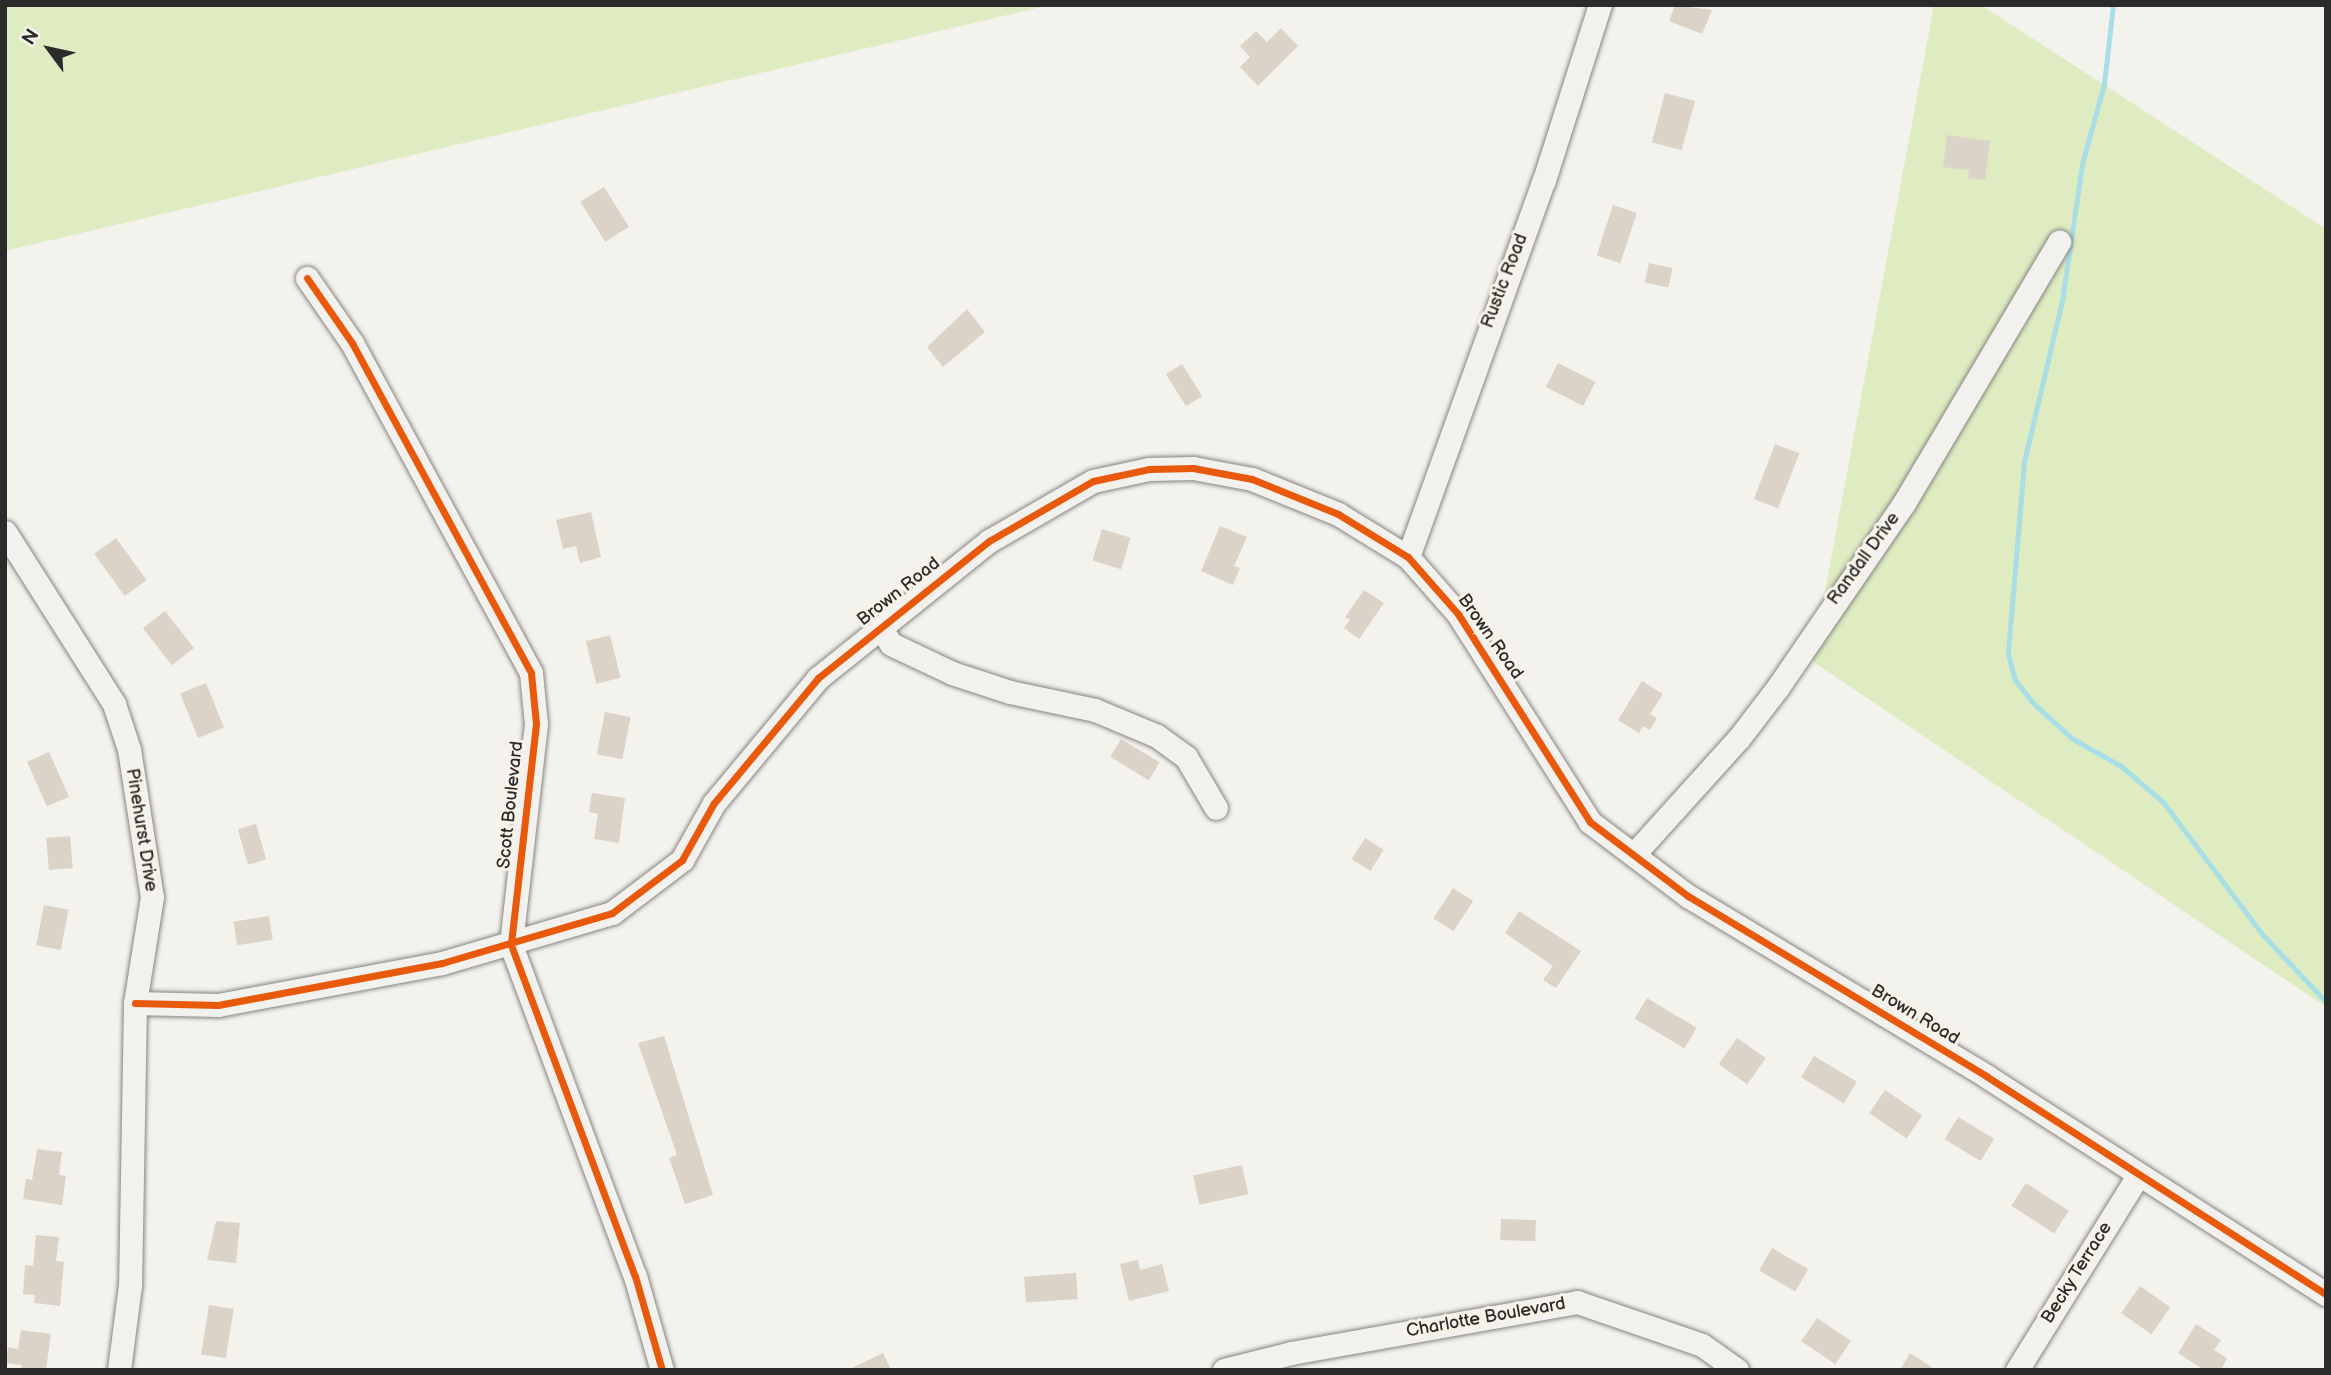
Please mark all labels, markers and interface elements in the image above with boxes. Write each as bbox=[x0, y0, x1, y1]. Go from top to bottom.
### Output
north arrow bbox=[14, 14, 84, 84]
text: N bbox=[17, 25, 45, 50]
street label: Rustic Road bbox=[1477, 231, 1533, 331]
street label: Randall Drive bbox=[1823, 509, 1905, 609]
street label: Brown Road bbox=[853, 553, 945, 631]
street label: Brown Road bbox=[1453, 590, 1527, 684]
street label: Scott Boulevard bbox=[494, 740, 528, 870]
street label: Pinehurst Drive bbox=[121, 767, 161, 893]
street label: Brown Road bbox=[1867, 980, 1963, 1050]
street label: Becky Terrace bbox=[2037, 1217, 2117, 1329]
street label: Charlotte Boulevard bbox=[1405, 1293, 1567, 1343]

